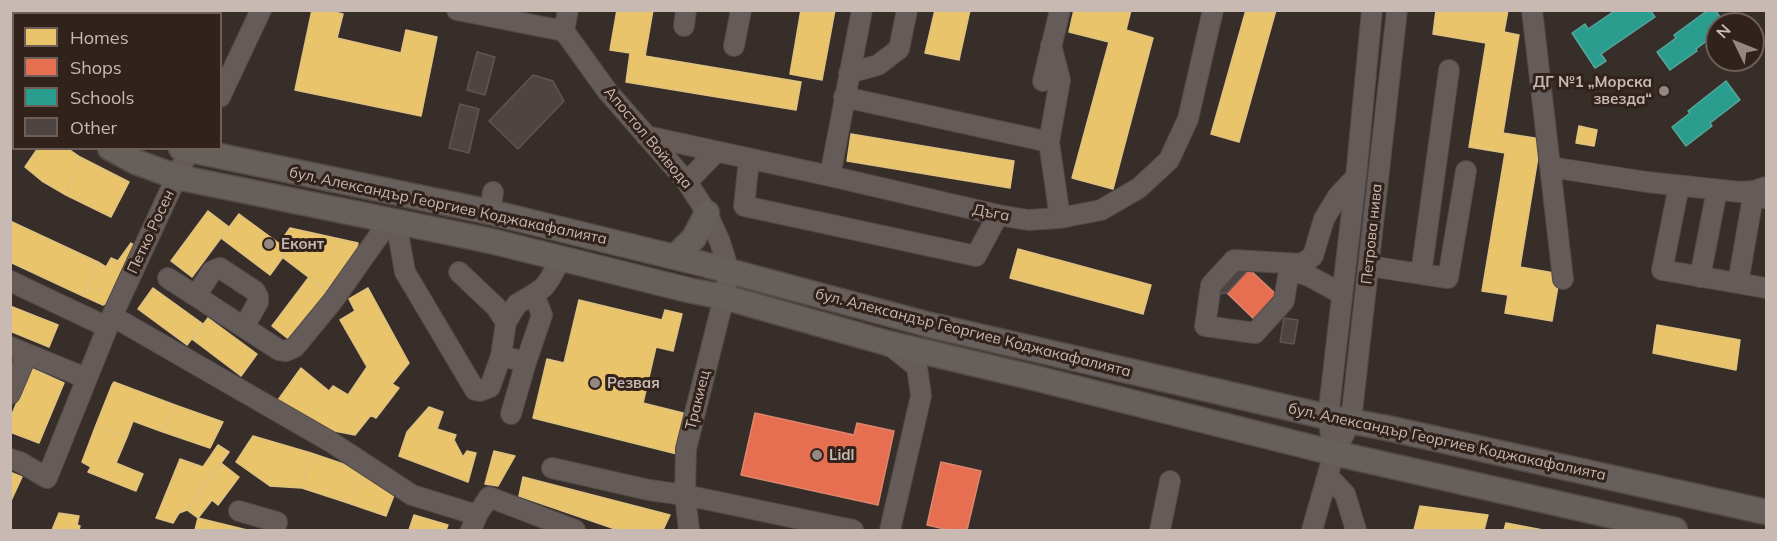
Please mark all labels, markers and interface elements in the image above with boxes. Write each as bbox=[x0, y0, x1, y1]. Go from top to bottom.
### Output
legend bbox=[12, 12, 222, 150]
north arrow bbox=[1705, 12, 1765, 72]
text: N bbox=[1712, 20, 1735, 42]
text: Homes bbox=[70, 26, 129, 49]
text: Shops bbox=[70, 56, 122, 79]
place label: ДГ №1 „Морска звезда“ bbox=[1533, 73, 1652, 108]
street label: Апостол Войвода bbox=[600, 83, 696, 193]
marker: ДГ №1 „Морска звезда“ bbox=[1657, 84, 1671, 98]
text: Schools bbox=[70, 86, 134, 109]
text: Other bbox=[70, 116, 117, 139]
street label: бул. Александър Георгиев Коджакафалията bbox=[288, 163, 608, 249]
street label: Петрова нива bbox=[1358, 183, 1386, 285]
street label: Петко Росен bbox=[124, 187, 178, 277]
street label: Дъга bbox=[971, 201, 1011, 225]
place label: Еконт bbox=[281, 235, 324, 253]
marker: Еконт bbox=[262, 237, 276, 251]
street label: бул. Александър Георгиев Коджакафалията bbox=[813, 285, 1133, 381]
street label: Тракиец bbox=[682, 368, 714, 432]
place label: Резвая bbox=[607, 374, 660, 392]
marker: Резвая bbox=[588, 376, 602, 390]
street label: бул. Александър Георгиев Коджакафалията bbox=[1287, 399, 1607, 485]
place label: Lidl bbox=[829, 446, 855, 464]
marker: Lidl bbox=[810, 448, 824, 462]

